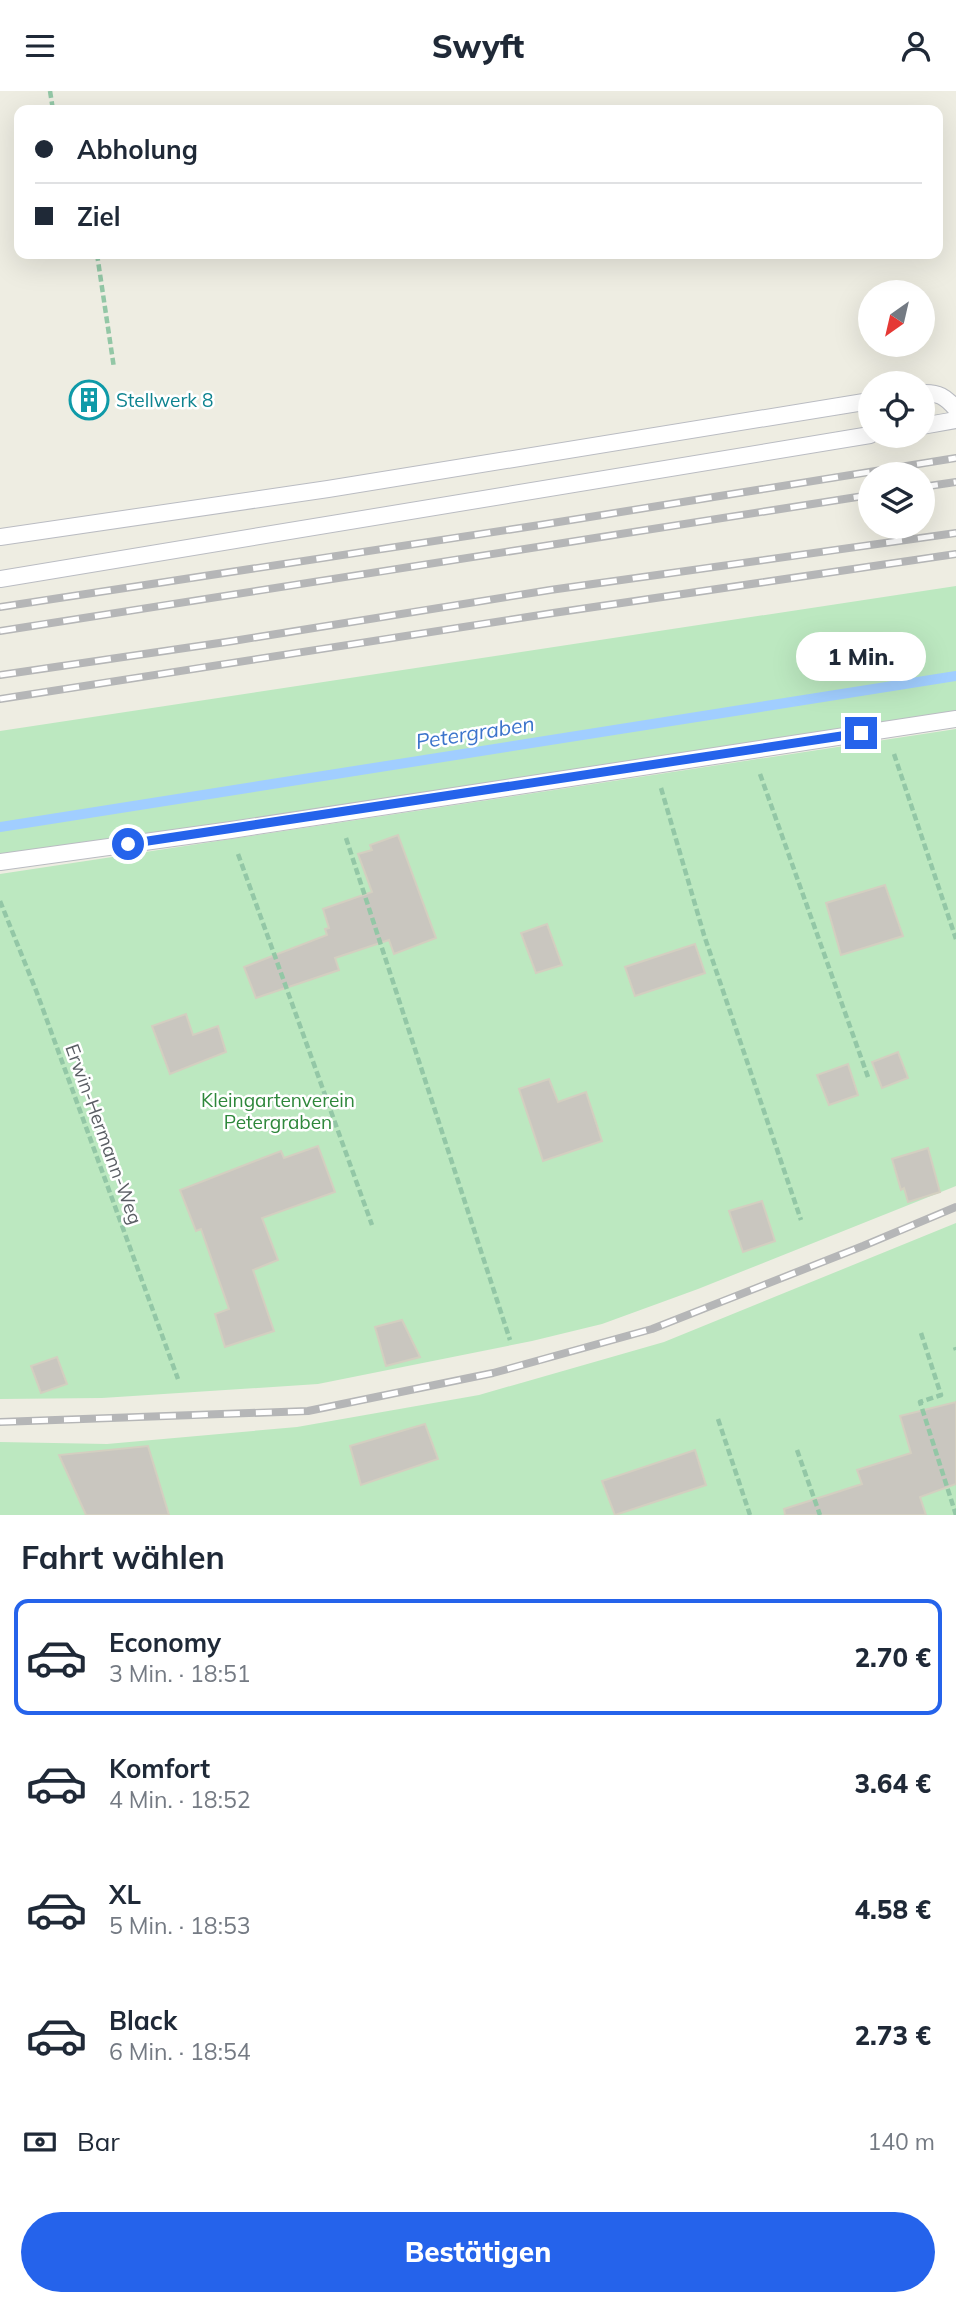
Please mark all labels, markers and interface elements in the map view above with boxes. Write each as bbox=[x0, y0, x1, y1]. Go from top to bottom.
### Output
text: Swyft bbox=[432, 26, 524, 66]
icon: menu bbox=[21, 27, 59, 65]
icon: person bbox=[897, 27, 935, 65]
text: Abholung bbox=[77, 133, 198, 166]
text: Ziel bbox=[77, 200, 121, 233]
north arrow bbox=[858, 280, 934, 357]
map controls bbox=[858, 280, 935, 539]
button: locate bbox=[858, 371, 935, 448]
building icon: Stellwerk 8 bbox=[68, 379, 110, 421]
place label: Stellwerk 8 bbox=[116, 388, 214, 412]
button: layers bbox=[858, 462, 935, 539]
callout: 1 Min. bbox=[796, 631, 926, 681]
text: 1 Min. bbox=[828, 642, 894, 671]
water label: Petergraben bbox=[414, 710, 536, 754]
route end bbox=[845, 717, 877, 749]
route start bbox=[112, 828, 144, 860]
street label: Erwin-Hermann-Weg bbox=[60, 1041, 148, 1227]
park label: Kleingartenverein Petergraben bbox=[201, 1088, 355, 1134]
text: Fahrt wählen bbox=[21, 1537, 225, 1577]
icon: car bbox=[25, 1626, 88, 1689]
text: Economy bbox=[109, 1626, 221, 1659]
text: 2.70 € bbox=[855, 1641, 931, 1674]
text: 3 Min. · 18:51 bbox=[109, 1659, 251, 1688]
icon: car bbox=[25, 1752, 88, 1815]
text: Komfort bbox=[109, 1752, 210, 1785]
text: 3.64 € bbox=[855, 1767, 931, 1800]
text: 4 Min. · 18:52 bbox=[109, 1785, 251, 1814]
icon: car bbox=[25, 1878, 88, 1941]
text: XL bbox=[109, 1878, 141, 1911]
text: 4.58 € bbox=[855, 1893, 931, 1926]
text: 5 Min. · 18:53 bbox=[109, 1911, 251, 1940]
icon: car bbox=[25, 2004, 88, 2067]
text: Black bbox=[109, 2004, 177, 2037]
text: 2.73 € bbox=[855, 2019, 931, 2052]
text: 6 Min. · 18:54 bbox=[109, 2037, 251, 2066]
icon: cash bbox=[21, 2123, 59, 2161]
text: Bar bbox=[77, 2125, 120, 2158]
text: 140 m bbox=[867, 2127, 935, 2156]
button: Bestätigen bbox=[21, 2212, 935, 2292]

